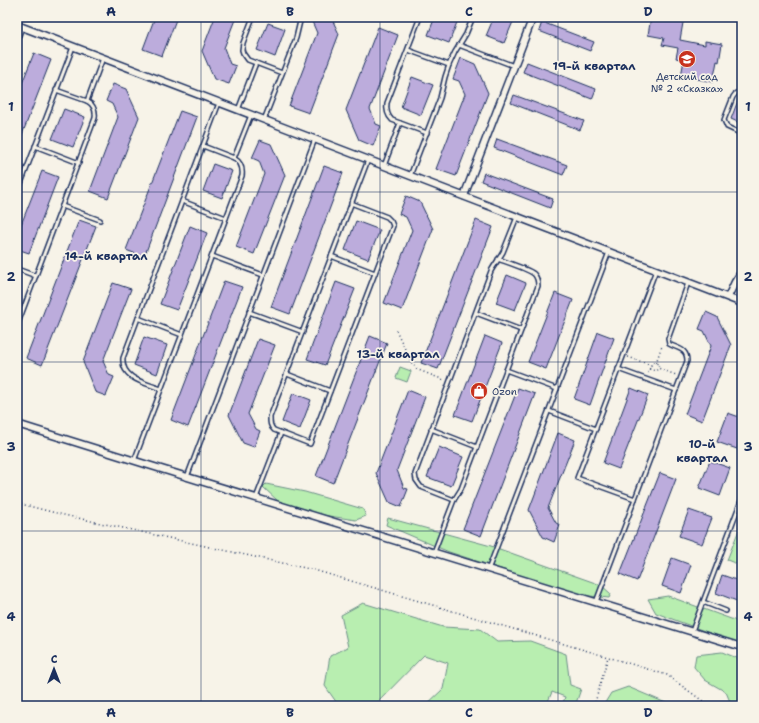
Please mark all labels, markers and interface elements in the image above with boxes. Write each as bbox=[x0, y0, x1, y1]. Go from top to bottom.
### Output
text: A bbox=[106, 3, 116, 20]
text: B bbox=[286, 3, 294, 20]
text: C bbox=[465, 3, 473, 20]
text: D bbox=[643, 3, 653, 20]
school or university icon: Детский сад № 2 «Сказка» bbox=[677, 49, 697, 69]
district label: 19-й квартал bbox=[553, 58, 636, 74]
place label: Детский сад № 2 «Сказка» bbox=[651, 70, 723, 95]
text: 1 bbox=[8, 98, 14, 115]
text: 1 bbox=[745, 98, 751, 115]
district label: 14-й квартал bbox=[64, 248, 148, 264]
text: 2 bbox=[6, 268, 16, 285]
text: 2 bbox=[743, 268, 753, 285]
district label: 13-й квартал bbox=[356, 346, 440, 362]
shop icon: Ozon bbox=[469, 381, 489, 401]
place label: Ozon bbox=[492, 385, 517, 398]
district label: 10-й квартал bbox=[676, 436, 728, 466]
text: 3 bbox=[6, 438, 16, 455]
text: 3 bbox=[743, 438, 753, 455]
text: 4 bbox=[6, 608, 16, 625]
text: 4 bbox=[743, 608, 753, 625]
north arrow bbox=[34, 649, 74, 689]
text: С bbox=[51, 652, 58, 667]
text: A bbox=[106, 704, 116, 721]
text: B bbox=[286, 704, 294, 721]
text: C bbox=[465, 704, 473, 721]
text: D bbox=[643, 704, 653, 721]

